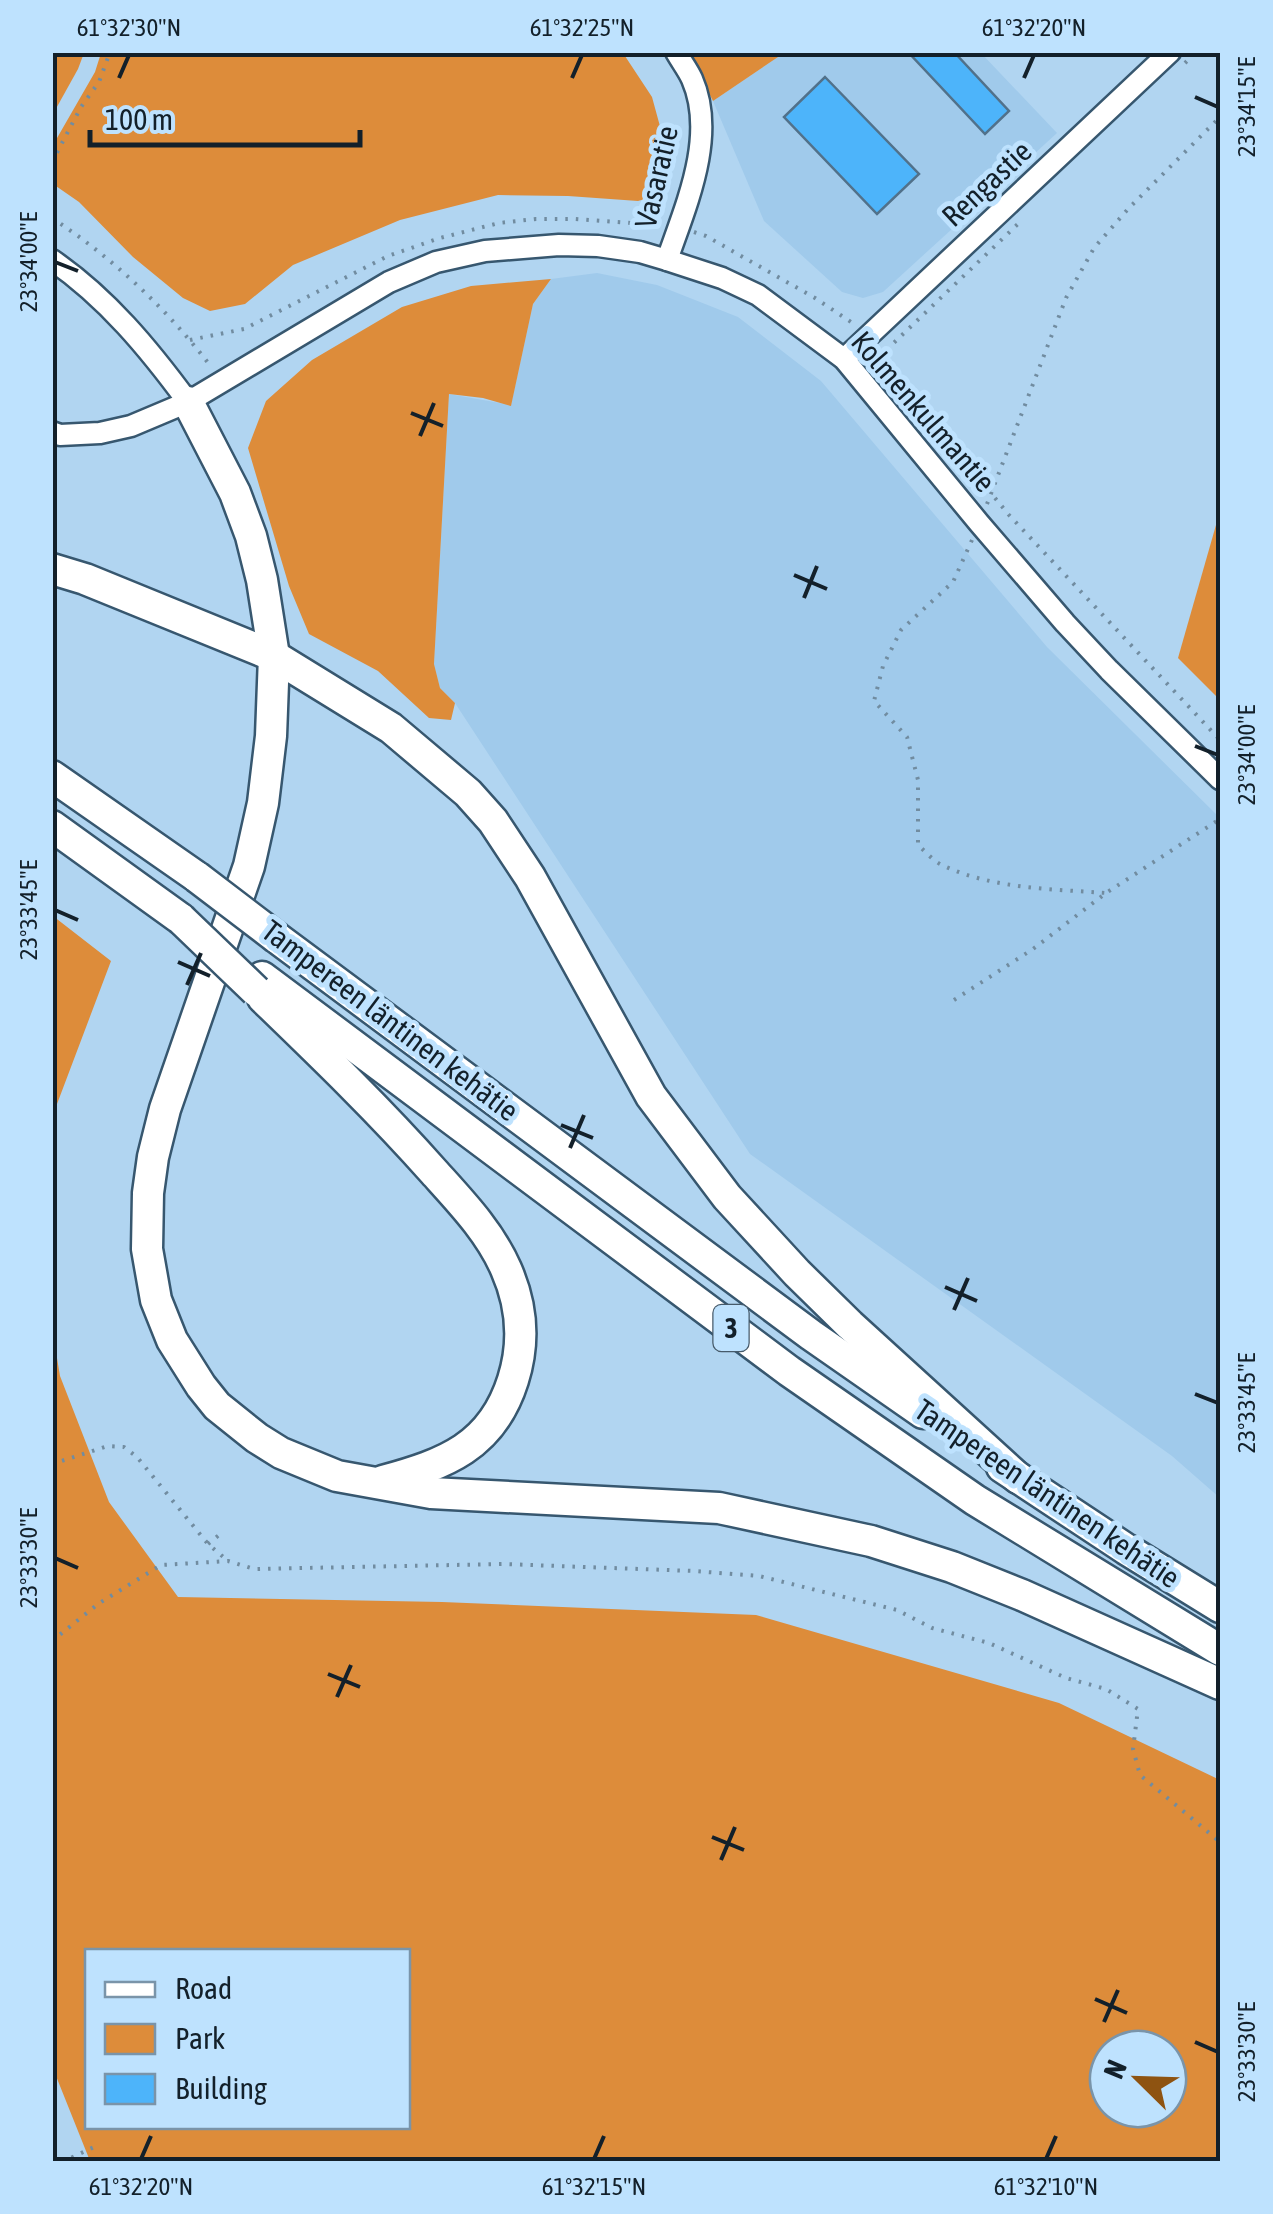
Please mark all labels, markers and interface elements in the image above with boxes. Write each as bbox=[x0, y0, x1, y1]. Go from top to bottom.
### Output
text: 61°32'30"N bbox=[77, 13, 181, 41]
text: 61°32'25"N bbox=[530, 13, 634, 41]
text: 61°32'20"N bbox=[982, 13, 1086, 41]
text: 23°34'15"E bbox=[1232, 57, 1260, 157]
scale bar bbox=[90, 85, 360, 147]
text: 100 m bbox=[105, 102, 173, 136]
street label: Vasaratie bbox=[628, 122, 684, 231]
street label: Rengastie bbox=[935, 134, 1038, 233]
text: 23°34'00"E bbox=[14, 212, 42, 312]
street label: Kolmenkulmantie bbox=[845, 324, 1002, 498]
text: 23°34'00"E bbox=[1232, 705, 1260, 805]
text: 23°33'45"E bbox=[14, 860, 42, 960]
street label: Tampereen läntinen kehätie bbox=[256, 913, 525, 1128]
road number: 3 bbox=[714, 1305, 748, 1351]
text: 23°33'45"E bbox=[1232, 1353, 1260, 1453]
street label: Tampereen läntinen kehätie bbox=[909, 1392, 1186, 1594]
text: 23°33'30"E bbox=[14, 1508, 42, 1608]
legend bbox=[85, 1949, 410, 2129]
text: Road bbox=[175, 1971, 232, 2005]
text: 23°33'30"E bbox=[1232, 2002, 1260, 2102]
text: Park bbox=[175, 2021, 225, 2055]
north arrow bbox=[1088, 2029, 1188, 2129]
text: N bbox=[1097, 2055, 1133, 2083]
text: Building bbox=[175, 2071, 267, 2105]
text: 61°32'20"N bbox=[89, 2172, 193, 2200]
text: 61°32'15"N bbox=[542, 2172, 646, 2200]
text: 61°32'10"N bbox=[994, 2172, 1098, 2200]

